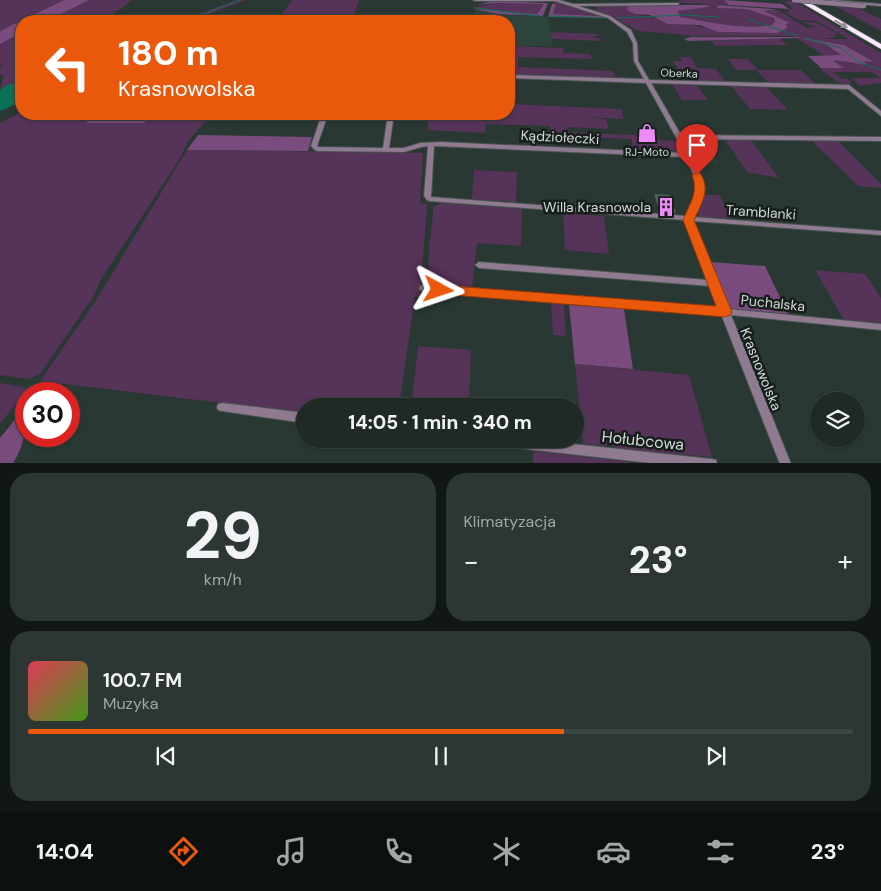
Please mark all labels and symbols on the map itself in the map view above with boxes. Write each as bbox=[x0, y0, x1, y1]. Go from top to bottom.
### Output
one-way arrow bbox=[835, 20, 848, 29]
street label: Oberka bbox=[660, 65, 698, 81]
shop icon: RJ-Moto bbox=[636, 122, 658, 144]
pin bbox=[676, 124, 718, 175]
street label: Kądziołeczki bbox=[520, 126, 600, 148]
place label: RJ-Moto bbox=[625, 145, 669, 159]
building icon: Willa Krasnowola bbox=[655, 196, 677, 218]
place label: Willa Krasnowola bbox=[543, 198, 651, 216]
street label: Tramblanki bbox=[725, 201, 797, 223]
position arrow bbox=[412, 263, 464, 315]
street label: Puchalska bbox=[740, 291, 806, 315]
street label: Krasnowolska bbox=[736, 325, 786, 413]
speed limit sign: 30 bbox=[15, 382, 80, 447]
street label: Hołubcowa bbox=[601, 426, 685, 455]

